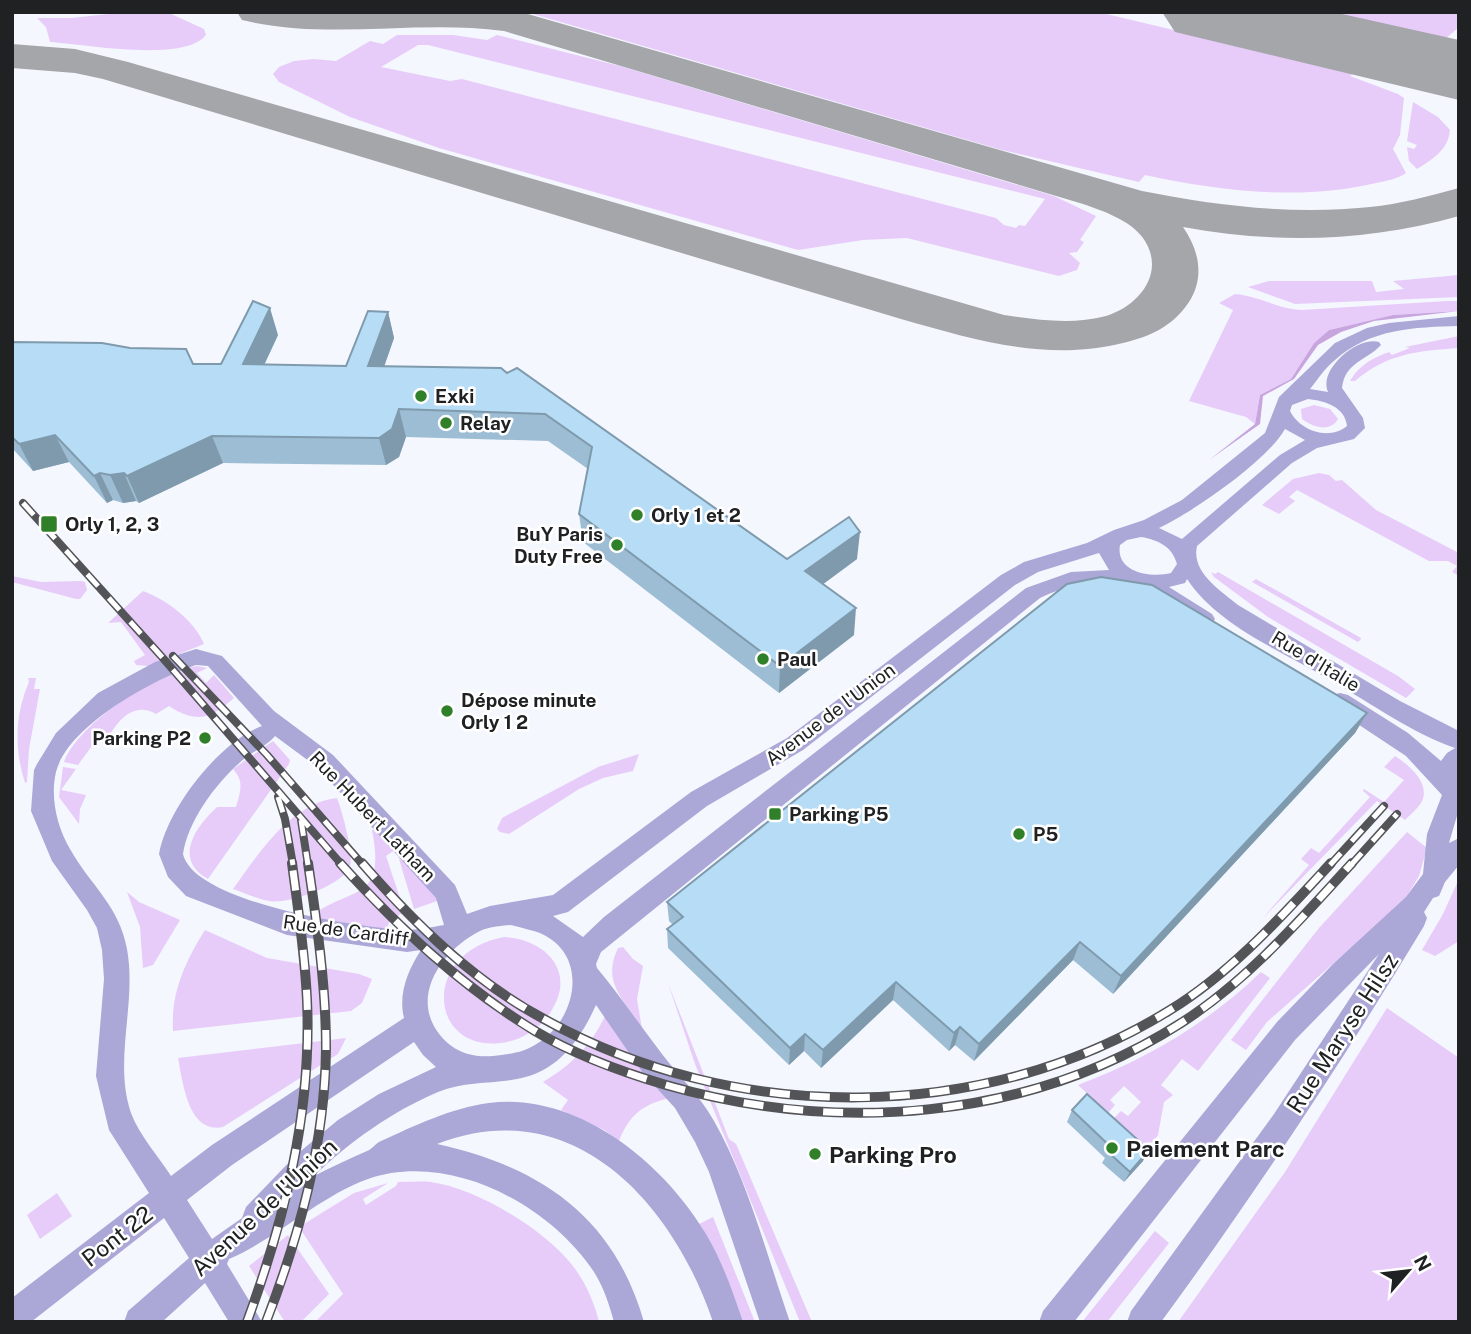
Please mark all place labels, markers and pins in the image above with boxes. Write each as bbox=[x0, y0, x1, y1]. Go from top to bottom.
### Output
place label: Exki bbox=[435, 385, 474, 407]
marker: Exki bbox=[413, 388, 429, 404]
place label: Relay bbox=[460, 412, 511, 434]
marker: Relay bbox=[438, 415, 454, 431]
place label: Orly 1 et 2 bbox=[651, 504, 741, 526]
marker: Orly 1 et 2 bbox=[629, 507, 645, 523]
place label: Orly 1, 2, 3 bbox=[65, 513, 159, 535]
marker: Orly 1, 2, 3 bbox=[39, 514, 59, 534]
place label: BuY Paris Duty Free bbox=[514, 523, 603, 567]
marker: BuY Paris Duty Free bbox=[609, 537, 625, 553]
place label: Paul bbox=[777, 648, 818, 670]
marker: Paul bbox=[755, 651, 771, 667]
place label: Dépose minute Orly 1 2 bbox=[461, 689, 597, 733]
marker: Dépose minute Orly 1 2 bbox=[439, 703, 455, 719]
place label: Parking P2 bbox=[92, 727, 191, 749]
marker: Parking P2 bbox=[197, 730, 213, 746]
place label: Parking P5 bbox=[789, 803, 889, 825]
marker: Parking P5 bbox=[767, 806, 783, 822]
place label: P5 bbox=[1033, 823, 1058, 845]
marker: P5 bbox=[1011, 826, 1027, 842]
place label: Paiement Parc bbox=[1126, 1135, 1285, 1162]
marker: Paiement Parc bbox=[1104, 1140, 1120, 1156]
place label: Parking Pro bbox=[829, 1141, 957, 1168]
marker: Parking Pro bbox=[807, 1146, 823, 1162]

